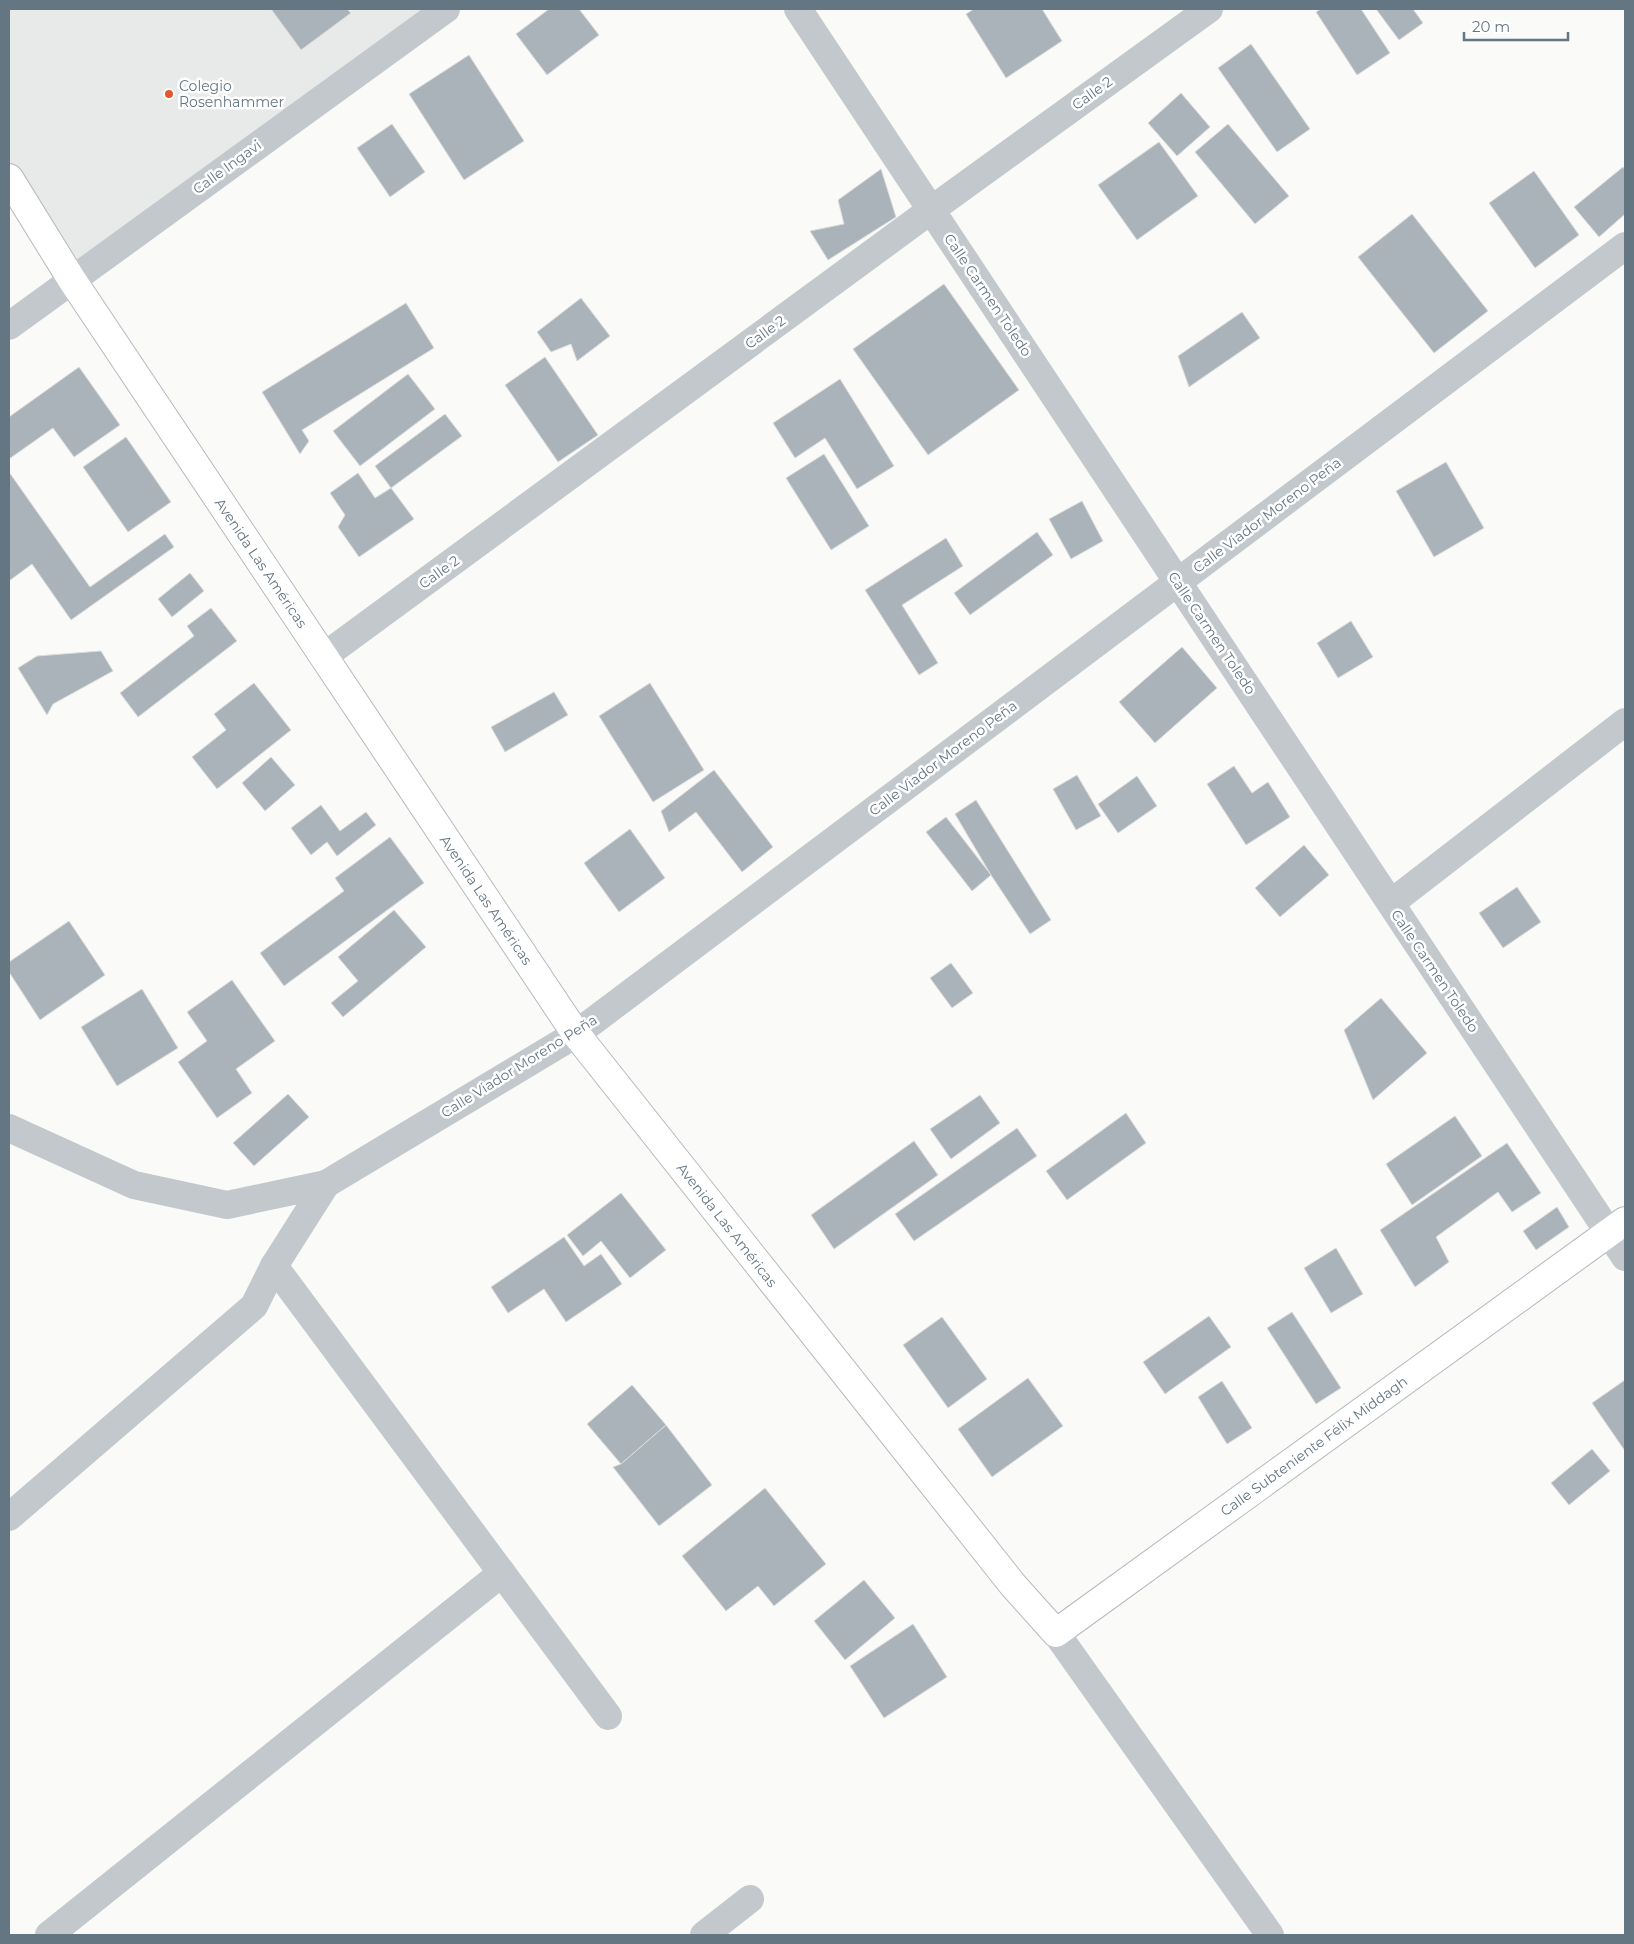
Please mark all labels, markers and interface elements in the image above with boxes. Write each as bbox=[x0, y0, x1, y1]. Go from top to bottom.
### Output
scale bar bbox=[1464, 10, 1568, 42]
text: 20 m bbox=[1472, 17, 1510, 36]
street label: Calle 2 bbox=[1068, 72, 1116, 114]
place label: Colegio Rosenhammer bbox=[179, 77, 285, 111]
marker: Colegio Rosenhammer bbox=[163, 88, 175, 100]
street label: Calle Ingavi bbox=[189, 136, 265, 198]
street label: Calle Carmen Toledo bbox=[940, 230, 1036, 360]
street label: Calle 2 bbox=[741, 311, 789, 353]
street label: Calle Viador Moreno Peña bbox=[1189, 453, 1345, 577]
street label: Avenida Las Américas bbox=[211, 495, 311, 631]
street label: Calle 2 bbox=[415, 551, 463, 593]
street label: Calle Carmen Toledo bbox=[1164, 568, 1260, 698]
street label: Calle Viador Moreno Peña bbox=[865, 696, 1021, 820]
street label: Avenida Las Américas bbox=[436, 832, 536, 968]
street label: Calle Carmen Toledo bbox=[1387, 906, 1483, 1036]
street label: Calle Viador Moreno Peña bbox=[438, 1010, 600, 1122]
street label: Avenida Las Américas bbox=[673, 1159, 781, 1291]
street label: Calle Subteniente Félix Middagh bbox=[1217, 1372, 1411, 1520]

